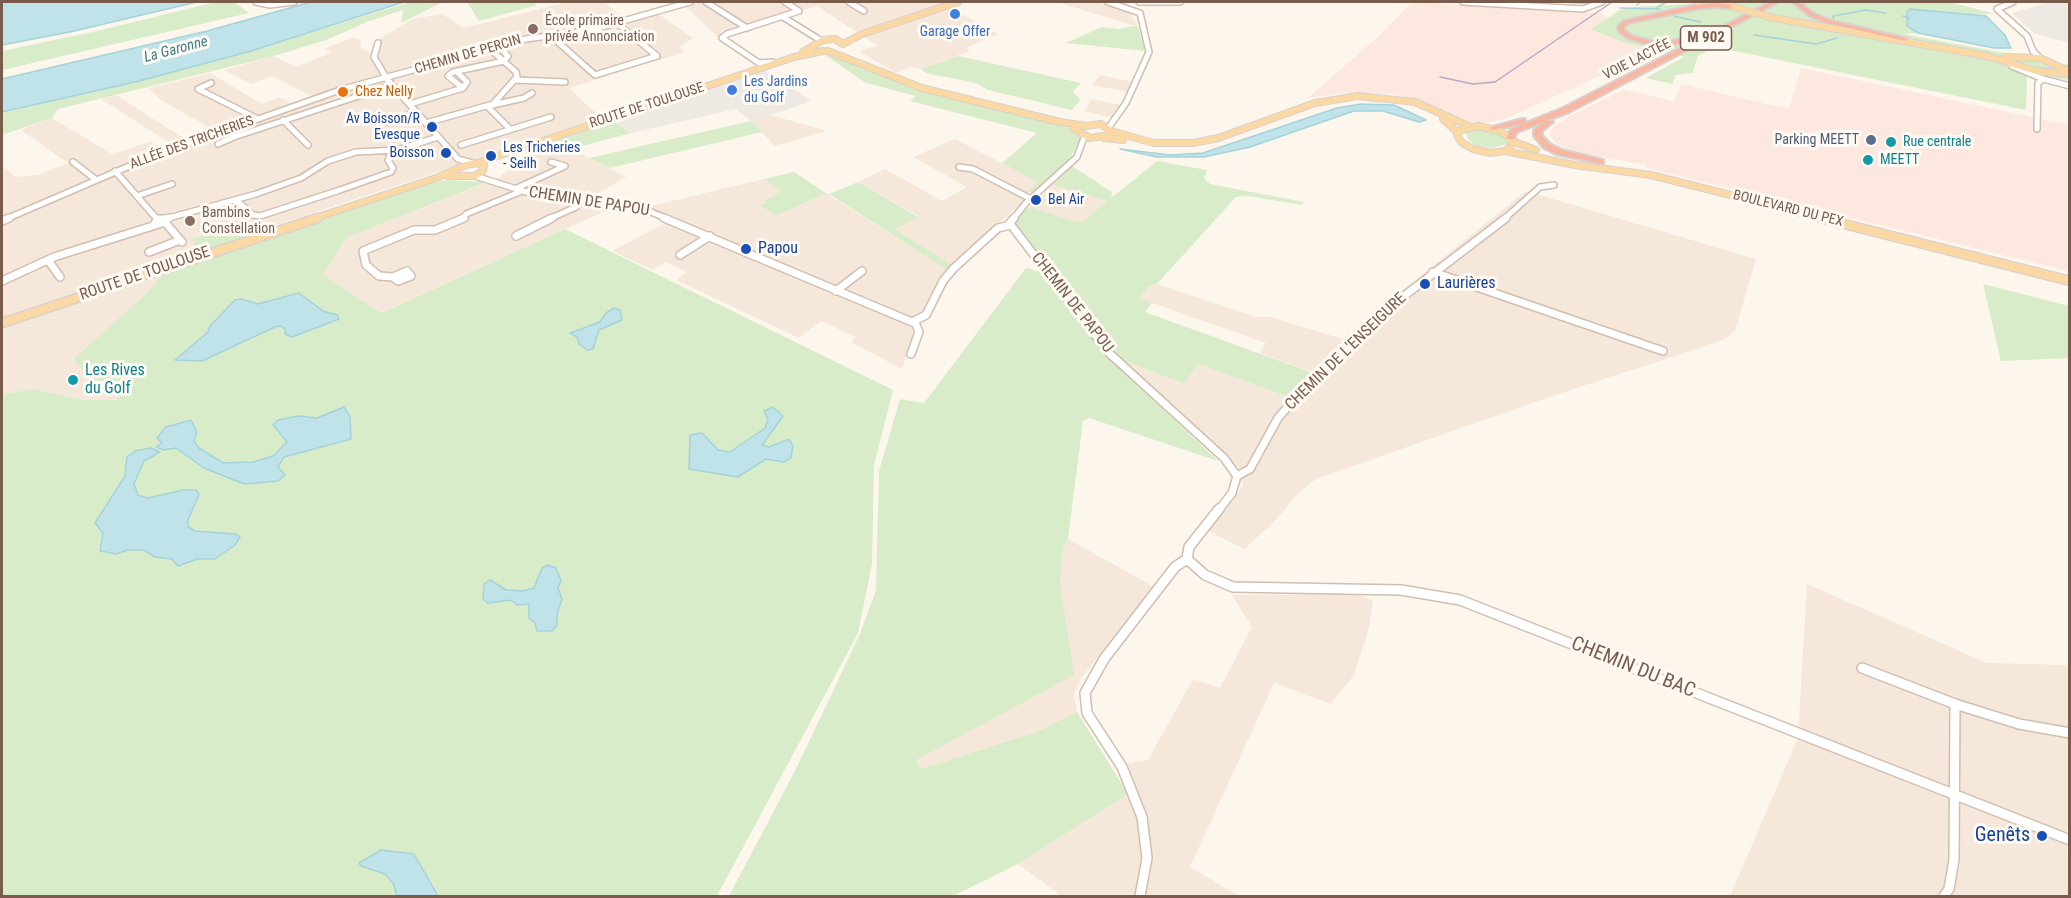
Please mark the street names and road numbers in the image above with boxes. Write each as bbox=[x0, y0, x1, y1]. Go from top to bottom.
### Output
road number: M 902 bbox=[1680, 26, 1732, 50]
street label: CHEMIN DE PERCIN bbox=[413, 32, 523, 78]
street label: VOIE LACTÉE bbox=[1600, 36, 1674, 84]
street label: ROUTE DE TOULOUSE bbox=[588, 80, 706, 132]
street label: ALLÉE DES TRICHERIES bbox=[128, 113, 256, 173]
street label: CHEMIN DE PAPOU bbox=[527, 183, 651, 221]
street label: BOULEVARD DU PEX bbox=[1731, 187, 1845, 231]
street label: ROUTE DE TOULOUSE bbox=[77, 243, 213, 305]
street label: CHEMIN DE PAPOU bbox=[1027, 249, 1117, 357]
street label: CHEMIN DE L'ENSEIGURE bbox=[1282, 289, 1410, 415]
street label: CHEMIN DU BAC bbox=[1567, 632, 1699, 704]

